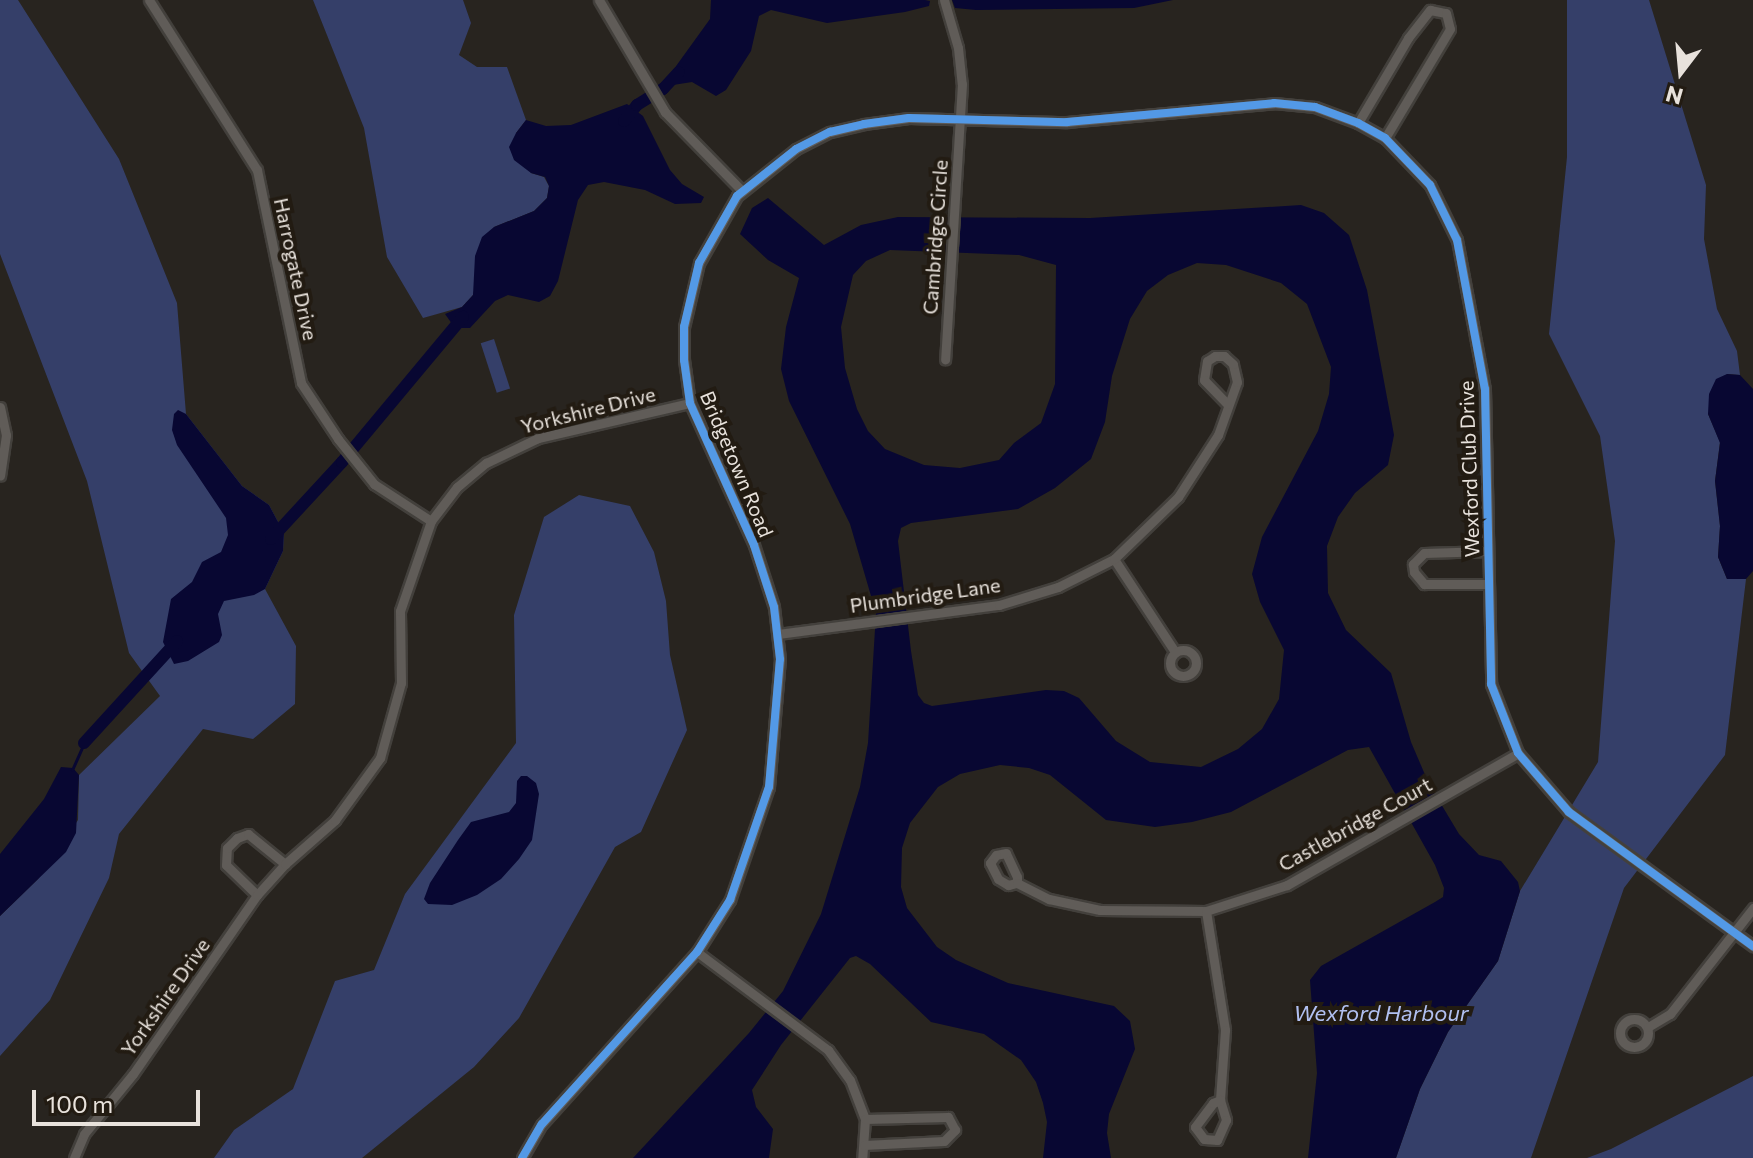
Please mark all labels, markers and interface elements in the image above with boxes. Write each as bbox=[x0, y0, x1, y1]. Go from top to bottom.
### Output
north arrow bbox=[1641, 32, 1721, 112]
text: N bbox=[1663, 80, 1686, 111]
street label: Cambridge Circle bbox=[918, 159, 952, 315]
street label: Harrogate Drive bbox=[269, 196, 323, 342]
street label: Wexford Club Drive bbox=[1454, 380, 1484, 558]
street label: Yorkshire Drive bbox=[518, 382, 658, 438]
street label: Bridgetown Road bbox=[695, 387, 779, 541]
street label: Plumbridge Lane bbox=[848, 573, 1002, 617]
street label: Castlebridge Court bbox=[1274, 772, 1436, 876]
street label: Yorkshire Drive bbox=[116, 934, 214, 1060]
water label: Wexford Harbour bbox=[1293, 1000, 1469, 1026]
scale bar bbox=[36, 1074, 204, 1124]
text: 100 m bbox=[46, 1089, 113, 1118]

